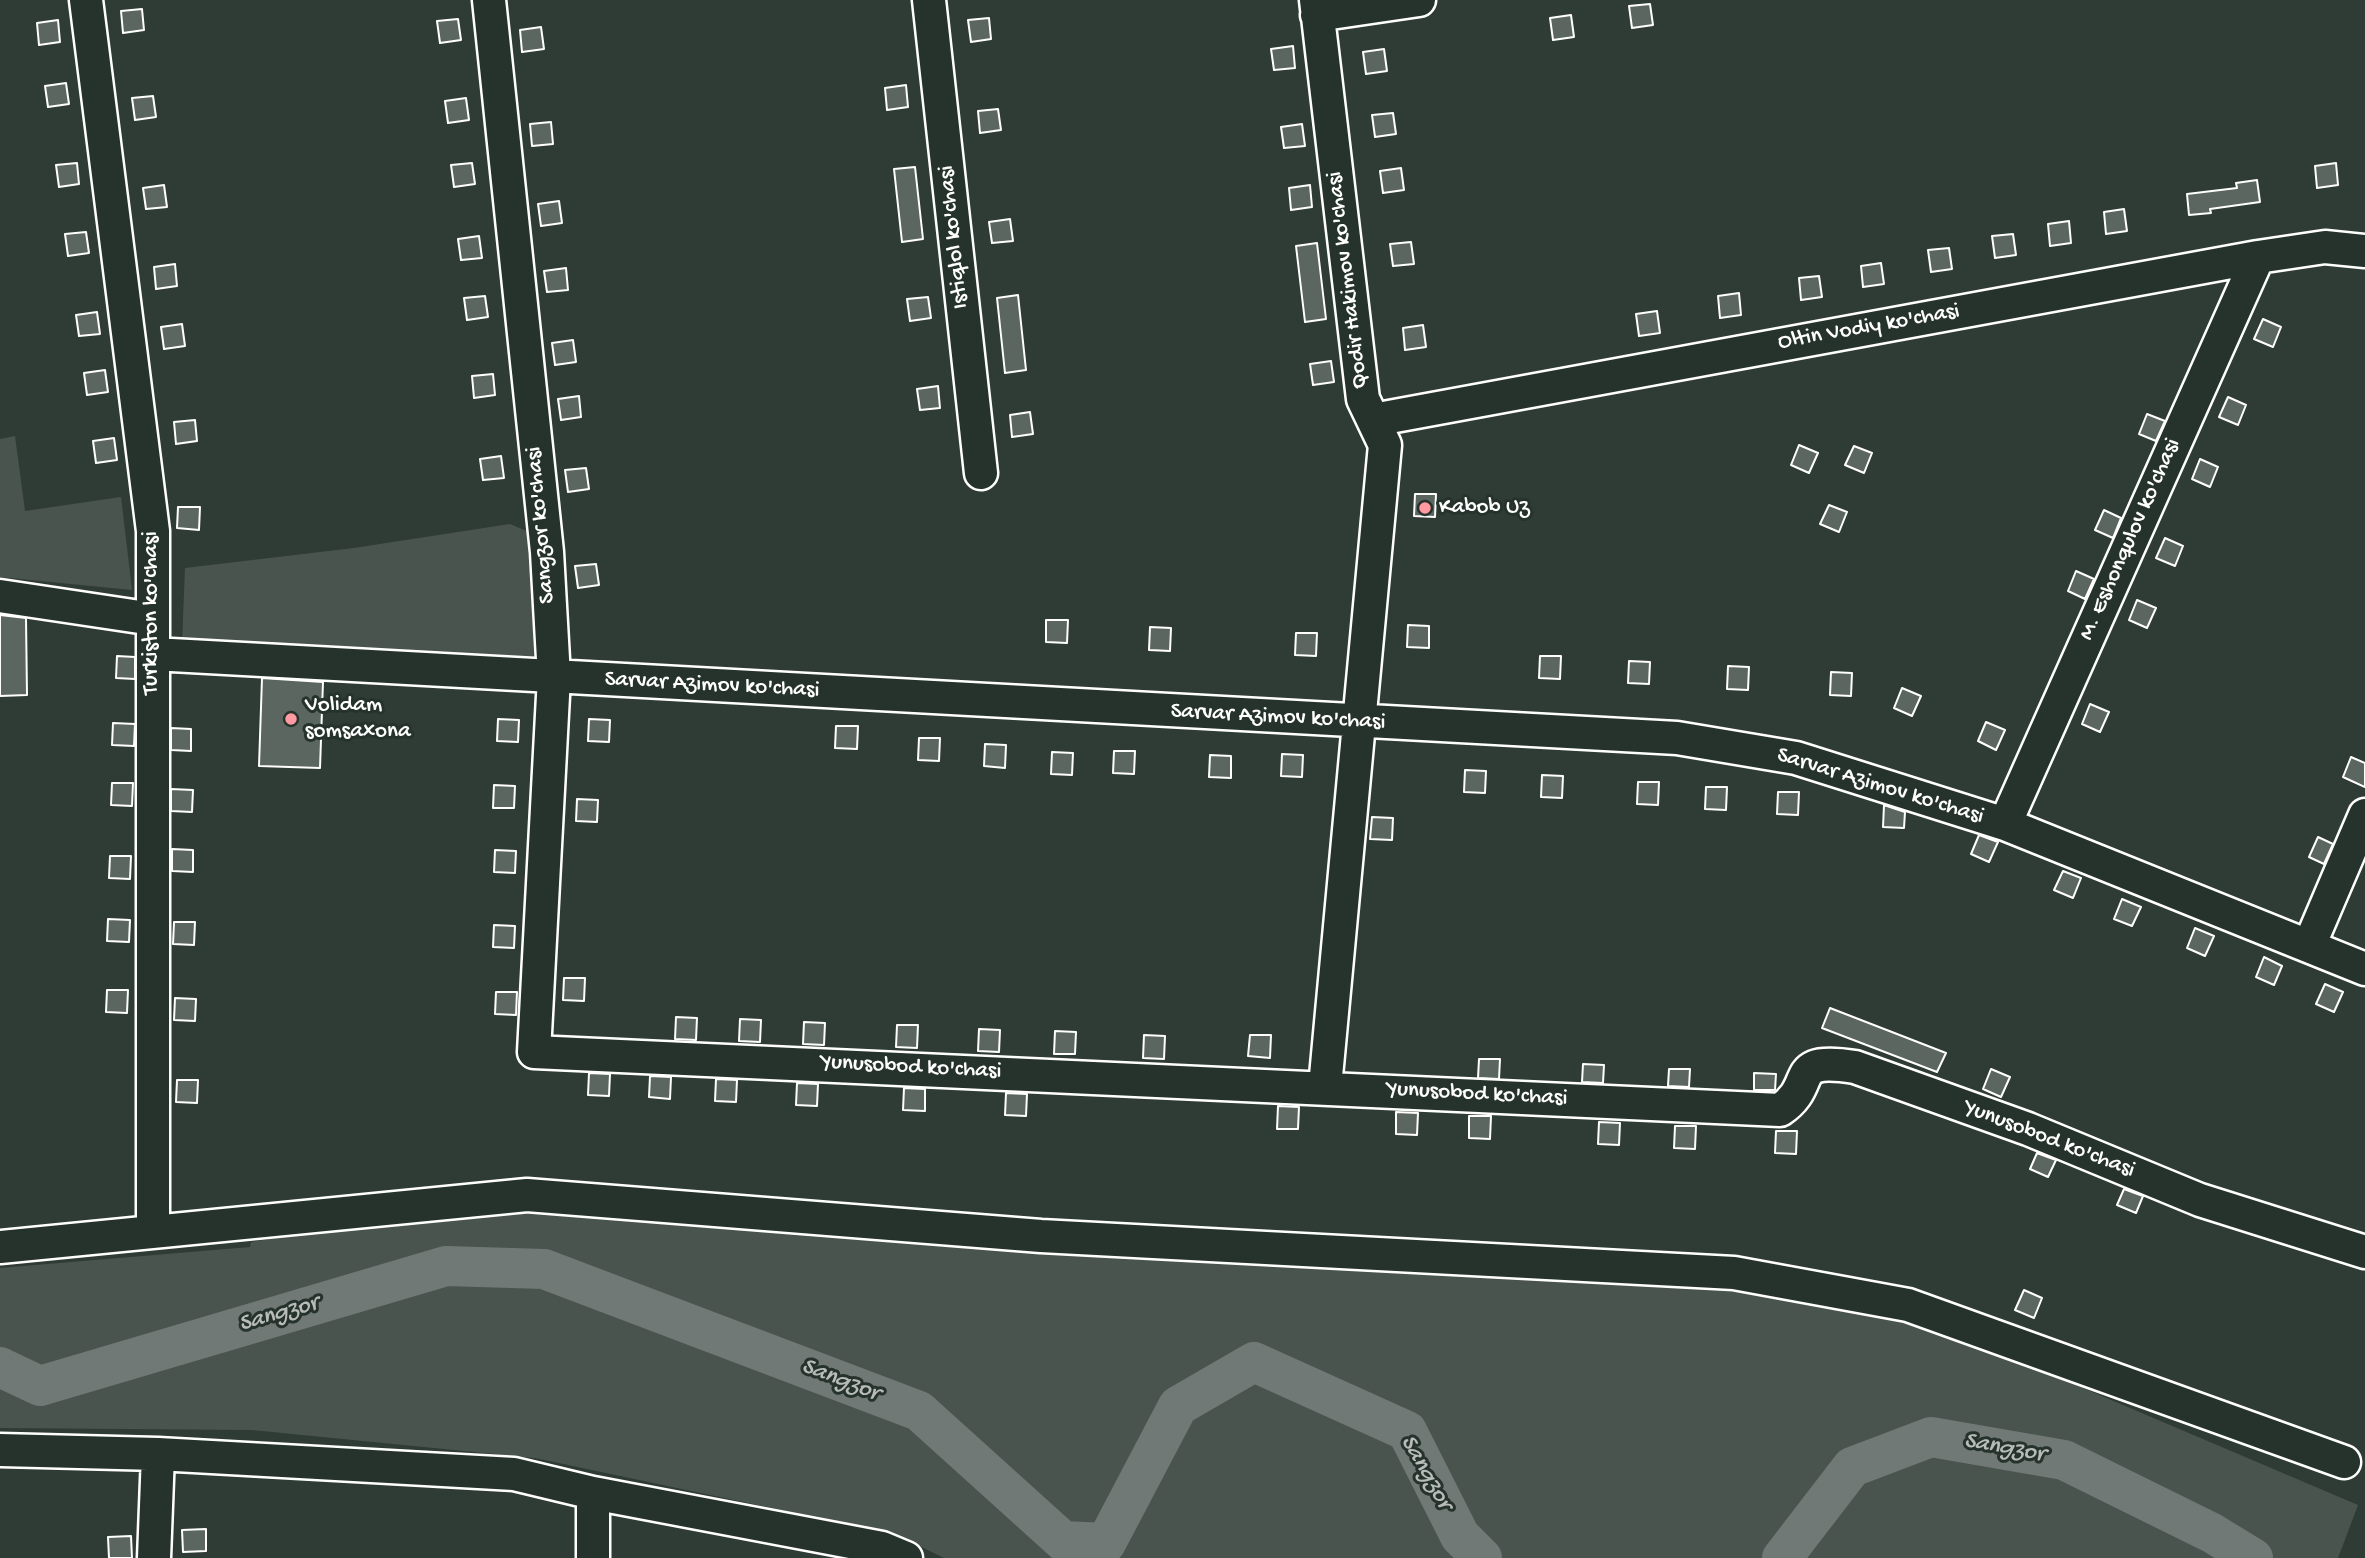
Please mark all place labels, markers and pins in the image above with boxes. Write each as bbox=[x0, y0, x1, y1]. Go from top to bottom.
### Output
place label: Kabob Uz bbox=[1439, 494, 1530, 522]
marker: Kabob Uz bbox=[1417, 500, 1433, 516]
place label: Volidam somsaxona bbox=[305, 692, 411, 746]
marker: Volidam somsaxona bbox=[283, 711, 299, 727]

